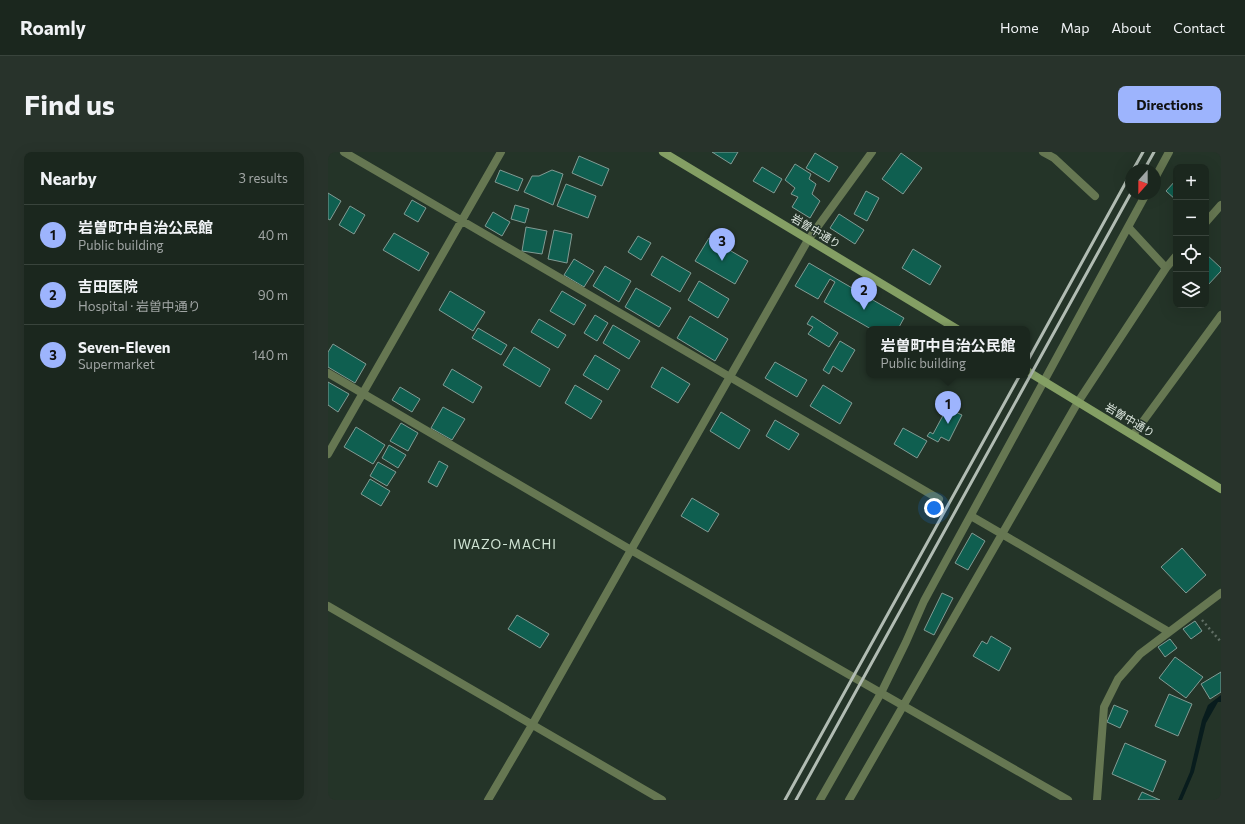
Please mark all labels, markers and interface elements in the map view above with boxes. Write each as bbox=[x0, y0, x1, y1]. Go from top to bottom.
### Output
text: Roamly bbox=[20, 16, 86, 39]
text: Home bbox=[1000, 19, 1039, 36]
text: Map bbox=[1061, 19, 1089, 36]
text: About bbox=[1111, 19, 1151, 36]
text: Contact bbox=[1173, 19, 1225, 36]
button: Directions bbox=[1118, 86, 1221, 123]
text: Find us bbox=[24, 87, 115, 121]
north arrow bbox=[1125, 164, 1161, 200]
map controls bbox=[1173, 164, 1209, 308]
button: + bbox=[1173, 164, 1209, 200]
text: Nearby bbox=[40, 168, 97, 189]
text: 3 results bbox=[239, 170, 288, 186]
button: − bbox=[1173, 200, 1209, 236]
street label: 岩曽中通り bbox=[789, 211, 843, 250]
text: 岩曽町中自治公民館 bbox=[78, 218, 213, 236]
text: 1 bbox=[50, 227, 56, 243]
text: 40 m bbox=[258, 227, 288, 243]
pin: 3 bbox=[709, 228, 735, 261]
button: locate bbox=[1173, 236, 1209, 272]
text: Public building bbox=[78, 237, 164, 253]
button: layers bbox=[1173, 272, 1209, 308]
text: 吉田医院 bbox=[78, 277, 138, 295]
pin: 2 bbox=[851, 277, 877, 310]
text: 2 bbox=[49, 287, 57, 303]
text: 90 m bbox=[258, 287, 288, 303]
text: Hospital · 岩曽中通り bbox=[78, 298, 201, 314]
popup bbox=[866, 326, 1030, 378]
text: 岩曽町中自治公民館 bbox=[880, 336, 1016, 354]
text: Seven-Eleven bbox=[78, 338, 171, 356]
text: 3 bbox=[49, 347, 57, 363]
text: 140 m bbox=[252, 347, 288, 363]
text: Public building bbox=[880, 355, 966, 371]
text: Supermarket bbox=[78, 356, 155, 372]
pin: 1 bbox=[935, 391, 961, 424]
street label: 岩曽中通り bbox=[1103, 400, 1157, 439]
your location bbox=[924, 498, 944, 518]
district label: IWAZO-MACHI bbox=[453, 536, 557, 552]

